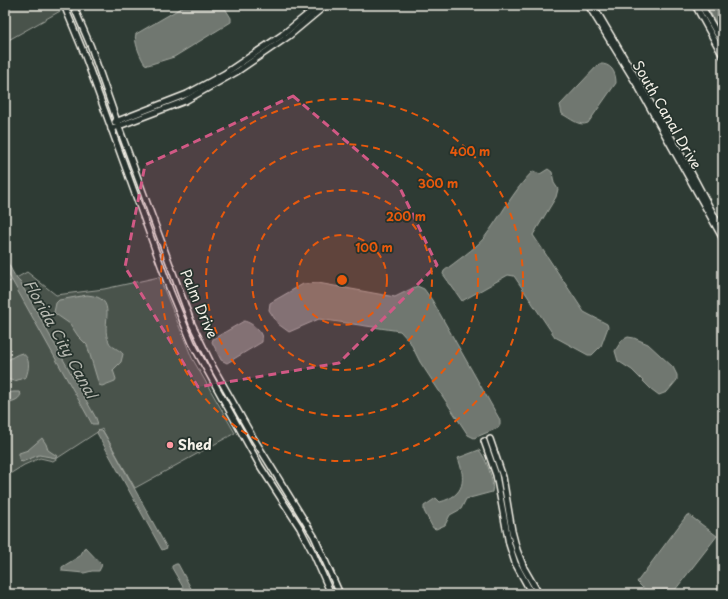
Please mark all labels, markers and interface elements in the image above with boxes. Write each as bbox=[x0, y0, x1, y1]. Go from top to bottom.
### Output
street label: South Canal Drive bbox=[628, 57, 707, 173]
text: 400 m bbox=[450, 142, 490, 160]
text: 300 m bbox=[418, 174, 458, 192]
text: 200 m bbox=[386, 207, 426, 225]
text: 100 m bbox=[355, 238, 393, 256]
street label: Palm Drive bbox=[175, 266, 223, 342]
centre of rings bbox=[335, 273, 349, 287]
water label: Florida City Canal bbox=[19, 275, 105, 404]
place label: Shed bbox=[178, 434, 212, 455]
marker: Shed bbox=[165, 440, 175, 450]

